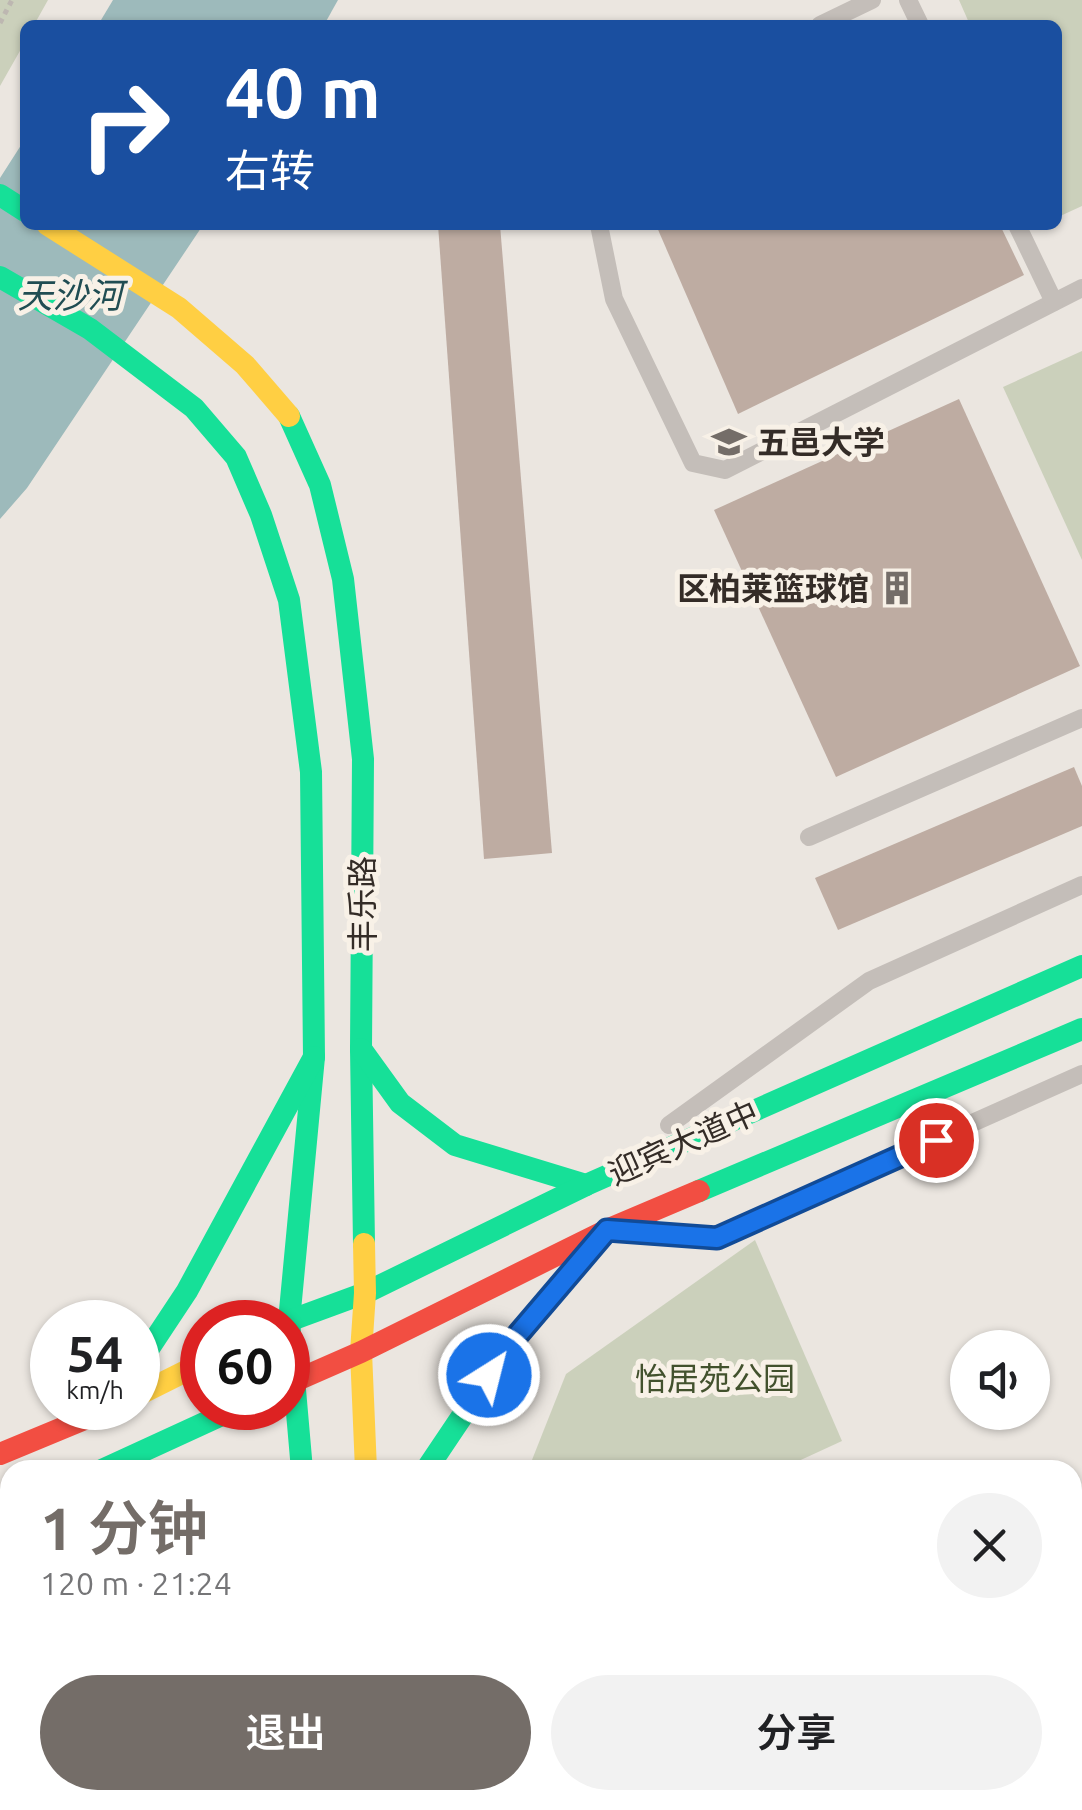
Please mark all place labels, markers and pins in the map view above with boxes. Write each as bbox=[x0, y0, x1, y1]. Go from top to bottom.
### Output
school or university icon: 五邑大学 bbox=[710, 423, 748, 461]
place label: 五邑大学 bbox=[757, 424, 885, 460]
building icon: 区柏莱篮球馆 bbox=[878, 569, 916, 607]
place label: 区柏莱篮球馆 bbox=[677, 570, 869, 606]
pin bbox=[894, 1098, 979, 1183]

